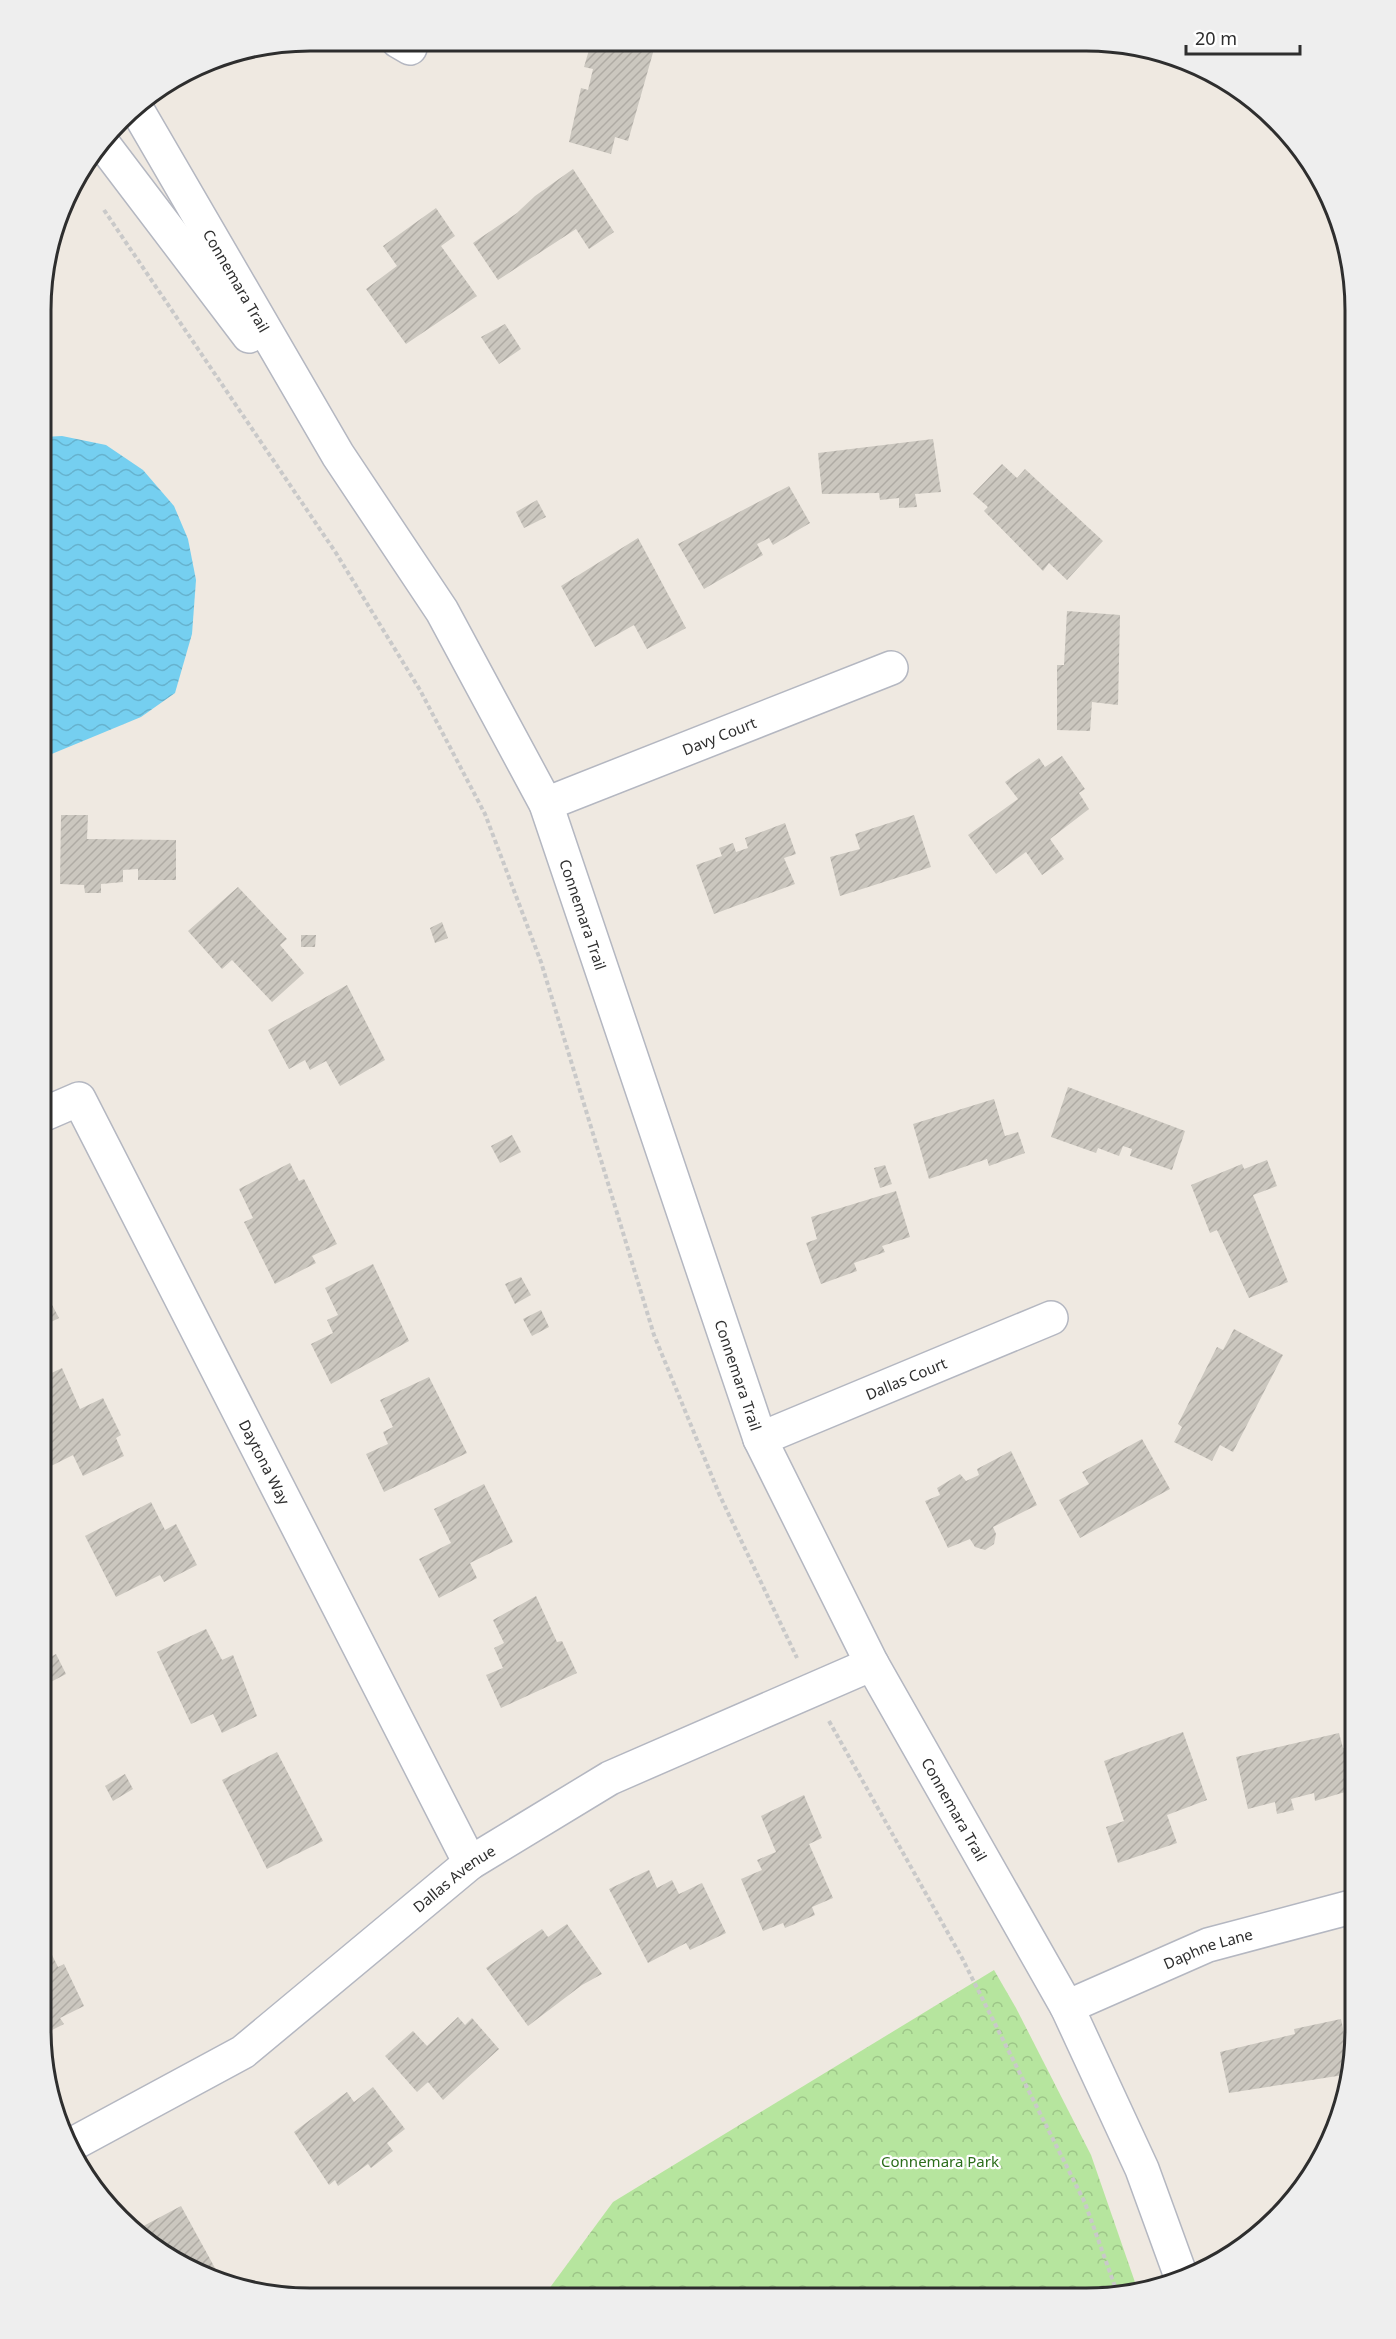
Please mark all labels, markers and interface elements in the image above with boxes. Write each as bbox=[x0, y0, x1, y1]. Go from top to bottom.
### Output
scale bar bbox=[1186, 18, 1300, 56]
text: 20 m bbox=[1195, 26, 1237, 50]
street label: Connemara Trail bbox=[199, 225, 274, 336]
street label: Davy Court bbox=[679, 712, 760, 759]
street label: Connemara Trail bbox=[555, 856, 611, 973]
street label: Connemara Trail bbox=[710, 1317, 766, 1433]
street label: Dallas Court bbox=[862, 1352, 950, 1404]
street label: Daytona Way bbox=[235, 1416, 295, 1508]
street label: Connemara Trail bbox=[917, 1754, 992, 1865]
street label: Dallas Avenue bbox=[408, 1840, 499, 1917]
street label: Daphne Lane bbox=[1160, 1924, 1255, 1973]
park label: Connemara Park bbox=[881, 2151, 999, 2171]

